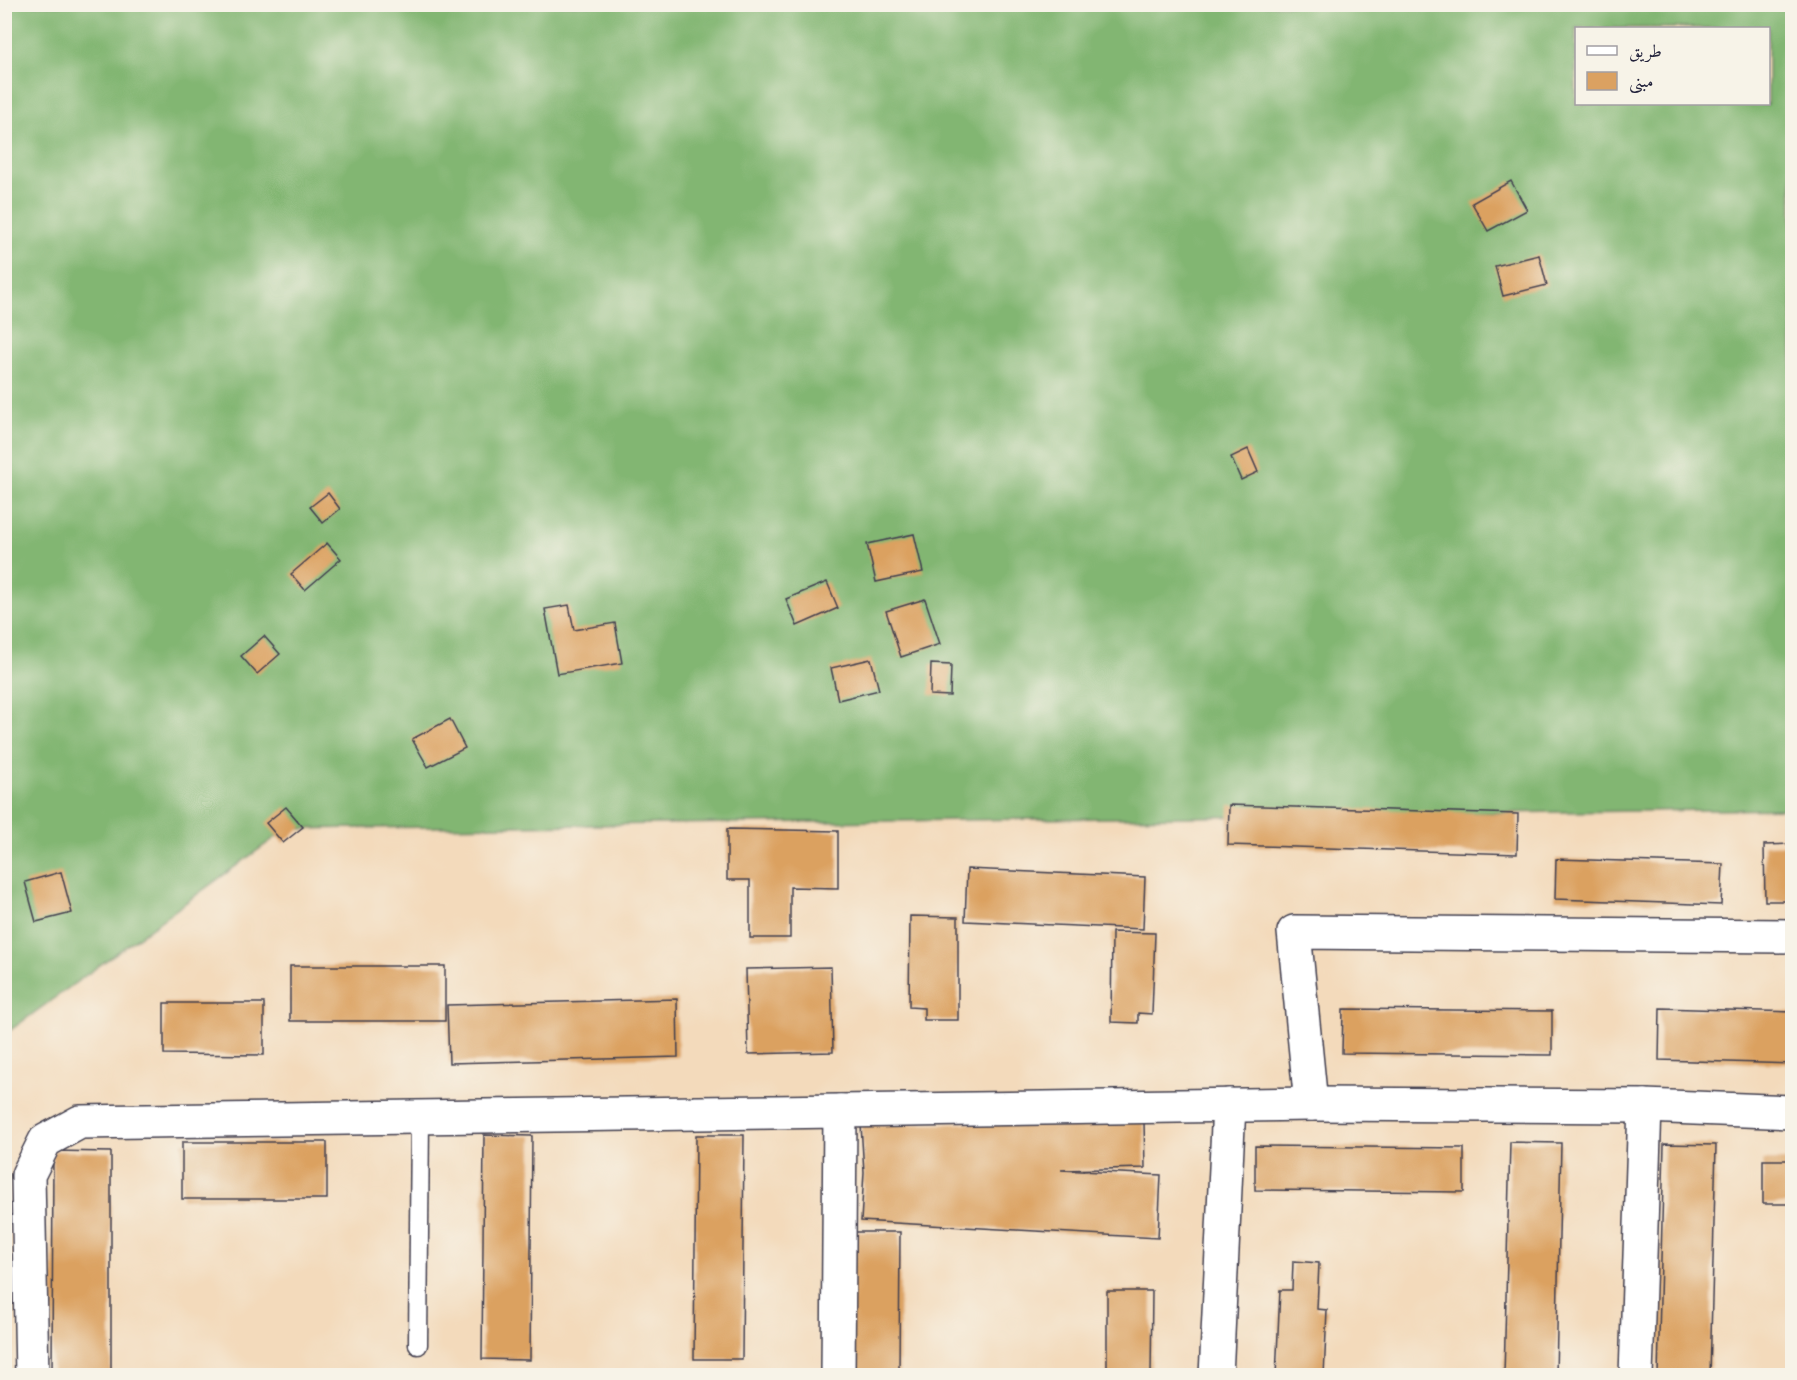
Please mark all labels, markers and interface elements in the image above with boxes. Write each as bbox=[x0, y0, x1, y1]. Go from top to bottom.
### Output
legend bbox=[1575, 27, 1770, 105]
text: طريق bbox=[1629, 43, 1662, 63]
text: مبنى bbox=[1629, 73, 1654, 94]

